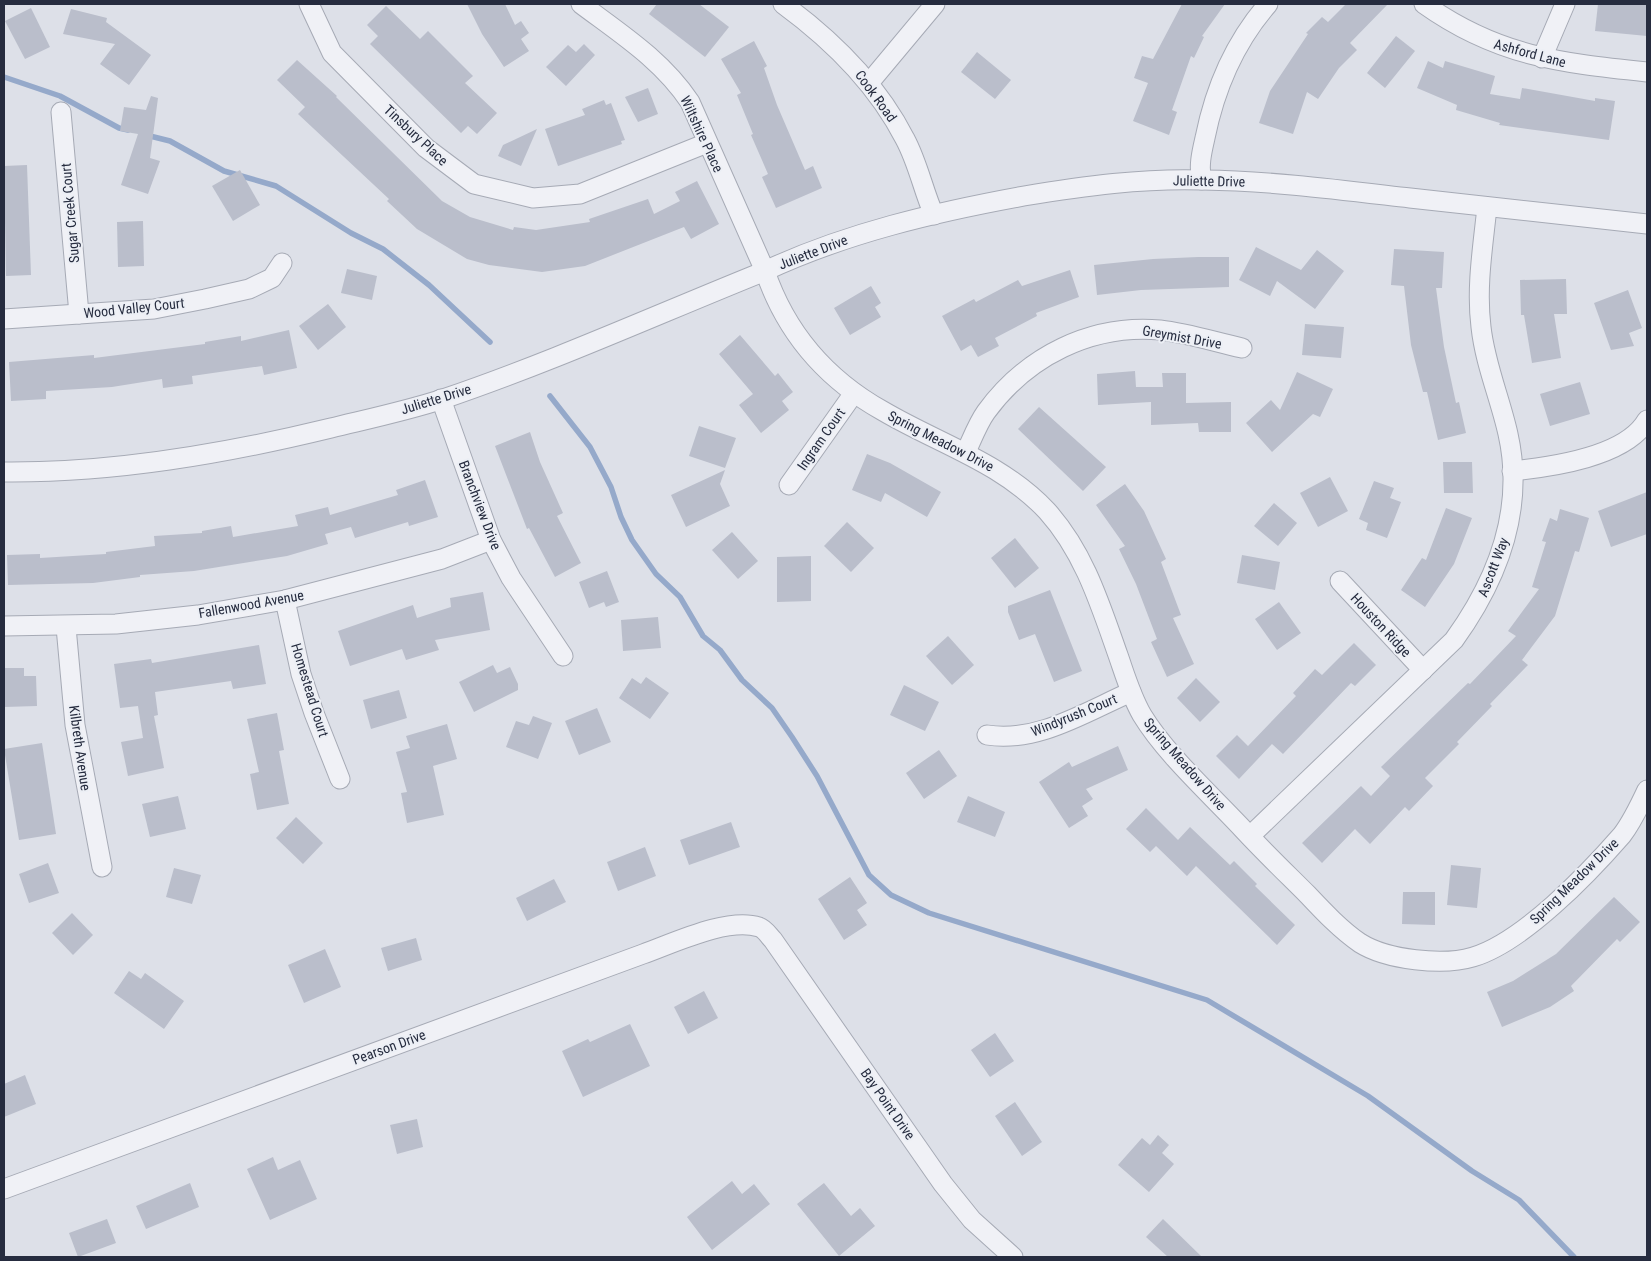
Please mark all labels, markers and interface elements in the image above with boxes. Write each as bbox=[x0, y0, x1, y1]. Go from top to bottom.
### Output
street label: Ashford Lane bbox=[1492, 36, 1568, 70]
street label: Cook Road bbox=[852, 67, 900, 125]
street label: Wiltshire Place bbox=[677, 93, 727, 175]
street label: Tinsbury Place bbox=[381, 101, 452, 169]
street label: Sugar Creek Court bbox=[58, 162, 82, 264]
street label: Juliette Drive bbox=[1173, 172, 1246, 190]
street label: Juliette Drive bbox=[776, 231, 850, 272]
street label: Wood Valley Court bbox=[83, 295, 185, 321]
street label: Greymist Drive bbox=[1141, 322, 1223, 352]
street label: Juliette Drive bbox=[399, 381, 473, 417]
street label: Ingram Court bbox=[794, 405, 848, 473]
street label: Spring Meadow Drive bbox=[885, 407, 997, 475]
street label: Branchview Drive bbox=[456, 458, 505, 552]
street label: Ascott Way bbox=[1474, 535, 1512, 599]
street label: Fallenwood Avenue bbox=[197, 587, 305, 621]
street label: Houston Ridge bbox=[1348, 590, 1415, 660]
street label: Homestead Court bbox=[288, 641, 332, 739]
street label: Windyrush Court bbox=[1029, 690, 1119, 740]
street label: Kilbreth Avenue bbox=[66, 704, 94, 792]
street label: Spring Meadow Drive bbox=[1141, 715, 1230, 814]
street label: Spring Meadow Drive bbox=[1527, 834, 1622, 927]
street label: Pearson Drive bbox=[350, 1026, 428, 1068]
street label: Bay Point Drive bbox=[858, 1065, 919, 1143]

